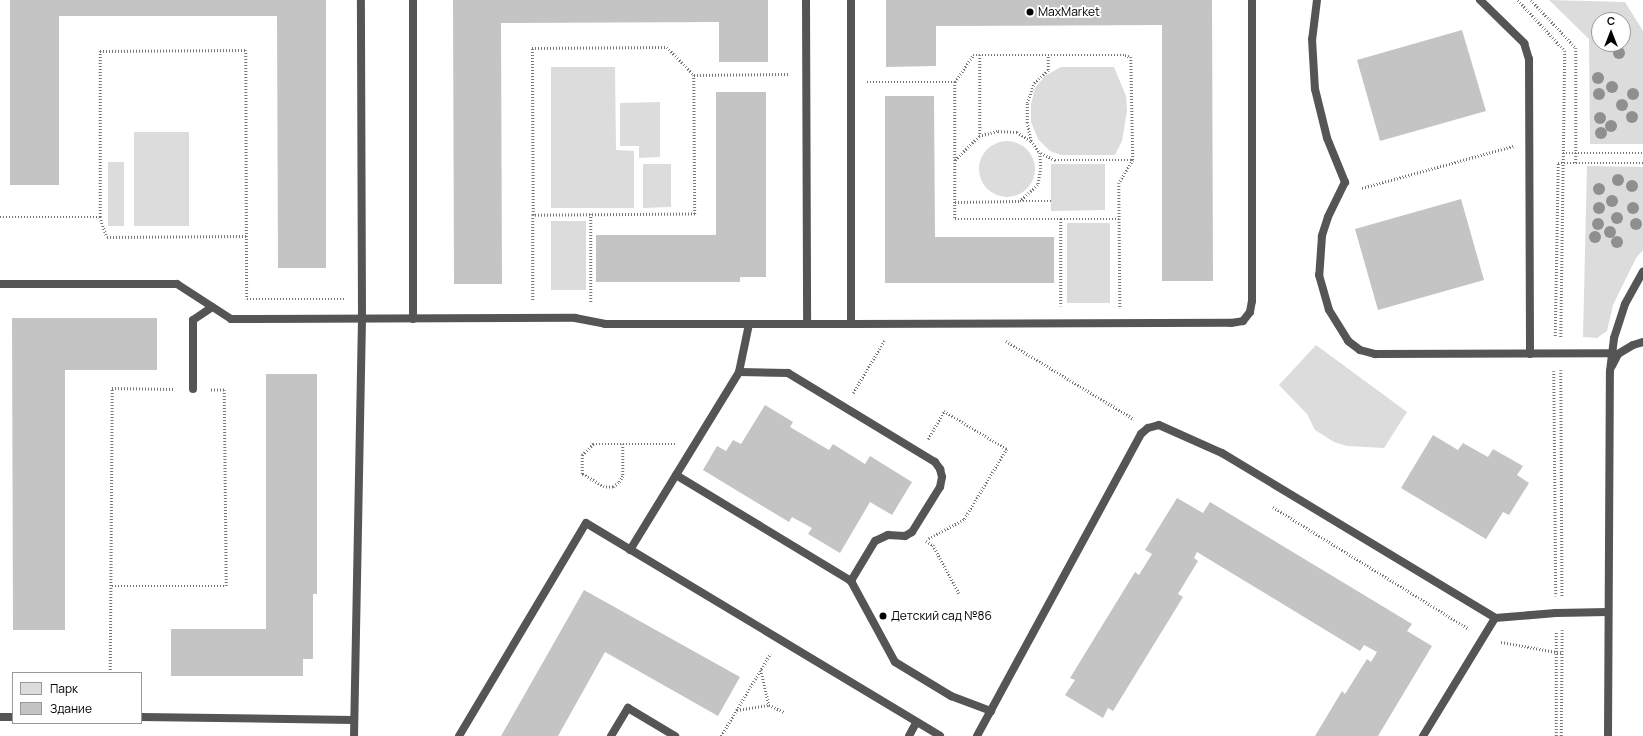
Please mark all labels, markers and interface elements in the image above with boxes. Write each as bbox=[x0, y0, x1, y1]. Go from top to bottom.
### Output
place label: MaxMarket bbox=[1038, 5, 1100, 19]
marker: MaxMarket bbox=[1025, 7, 1035, 17]
north arrow bbox=[1591, 12, 1631, 52]
text: С bbox=[1607, 13, 1615, 28]
place label: Детский сад №86 bbox=[891, 609, 992, 623]
marker: Детский сад №86 bbox=[878, 611, 888, 621]
legend bbox=[12, 672, 142, 724]
text: Парк bbox=[50, 680, 78, 697]
text: Здание bbox=[50, 700, 92, 717]

